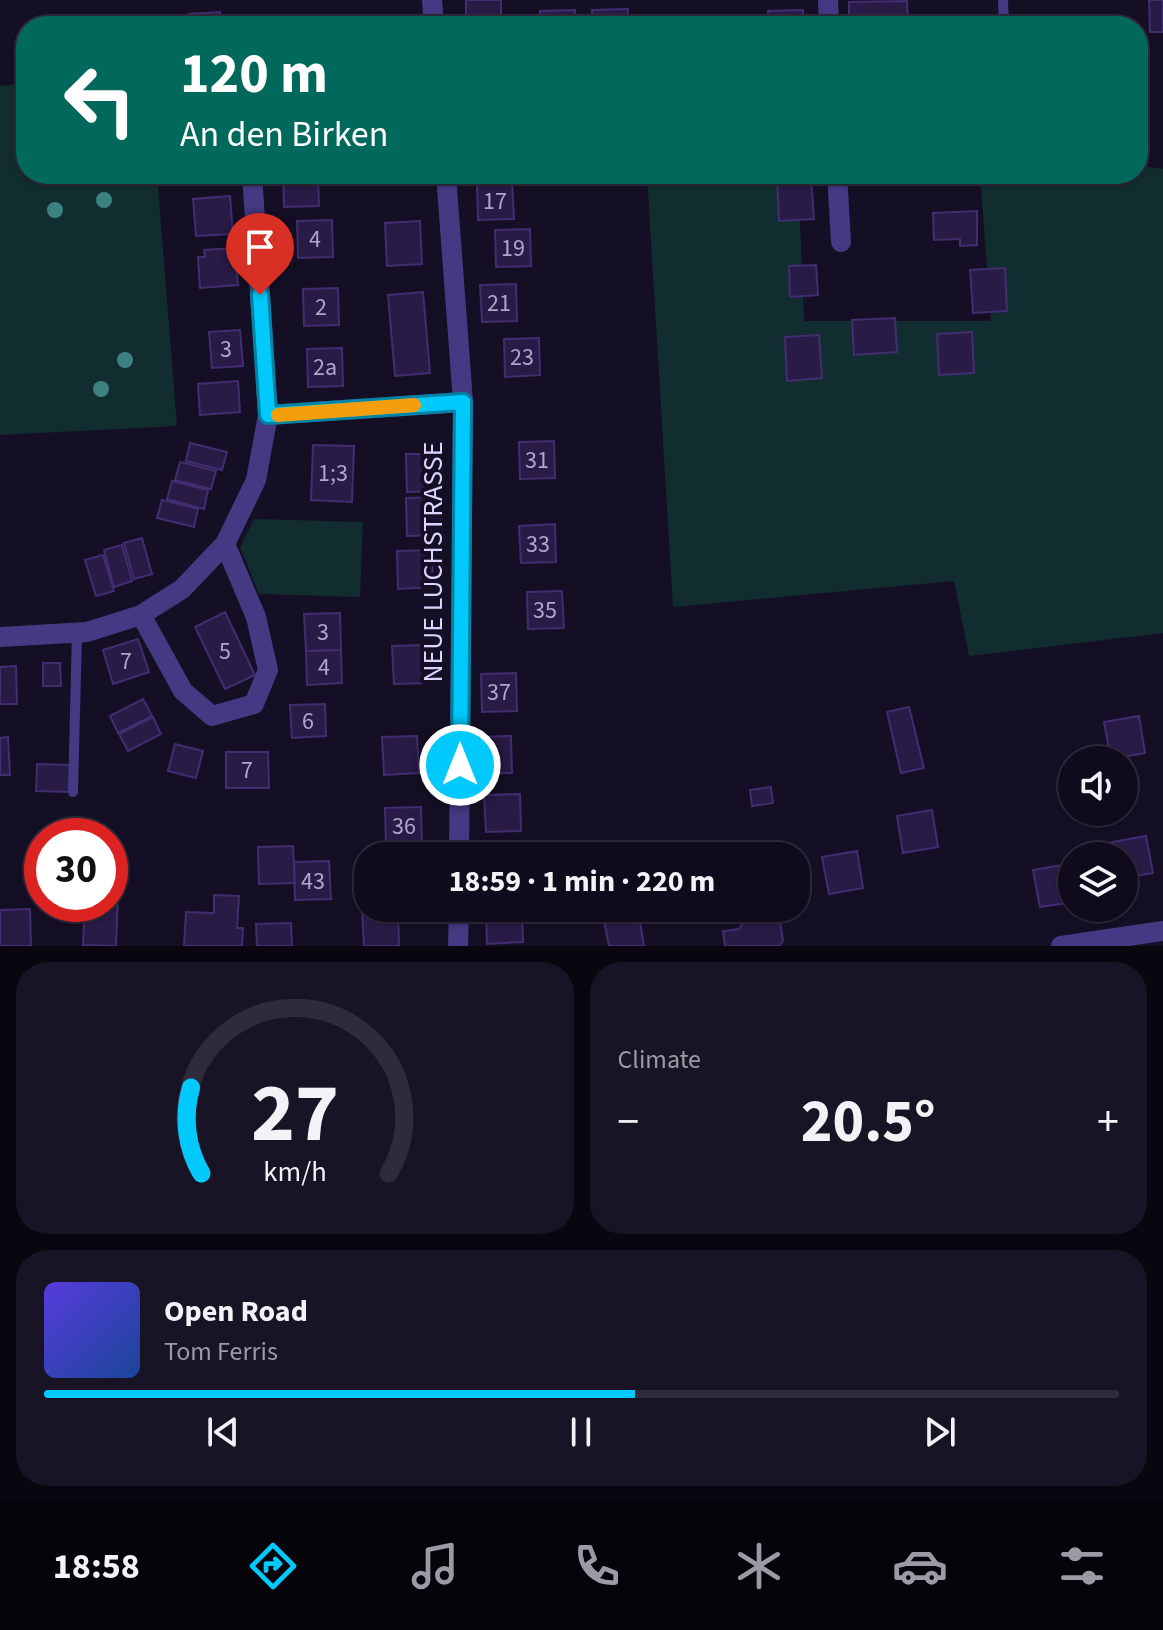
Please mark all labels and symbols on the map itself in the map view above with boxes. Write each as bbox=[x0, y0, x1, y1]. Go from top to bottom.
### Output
house number: 17 bbox=[483, 184, 507, 219]
pin bbox=[226, 213, 294, 295]
house number: 4 bbox=[309, 222, 321, 257]
house number: 19 bbox=[501, 231, 525, 266]
house number: 21 bbox=[487, 286, 511, 321]
house number: 2 bbox=[315, 290, 327, 325]
house number: 3 bbox=[220, 332, 232, 367]
house number: 23 bbox=[510, 340, 534, 375]
house number: 2a bbox=[313, 350, 337, 385]
street label: NEUE LUCHSTRASSE bbox=[413, 441, 453, 683]
house number: 31 bbox=[525, 443, 549, 478]
house number: 1;3 bbox=[318, 456, 348, 491]
house number: 33 bbox=[526, 527, 550, 562]
house number: 35 bbox=[533, 593, 557, 628]
house number: 3 bbox=[317, 615, 329, 650]
house number: 5 bbox=[219, 634, 231, 669]
house number: 7 bbox=[120, 644, 132, 679]
house number: 4 bbox=[318, 650, 330, 685]
house number: 37 bbox=[487, 675, 511, 710]
house number: 6 bbox=[302, 704, 314, 739]
position arrow bbox=[418, 723, 502, 807]
house number: 7 bbox=[241, 753, 253, 788]
house number: 36 bbox=[392, 809, 416, 844]
speed limit sign: 30 bbox=[24, 818, 128, 922]
house number: 43 bbox=[301, 864, 325, 899]

